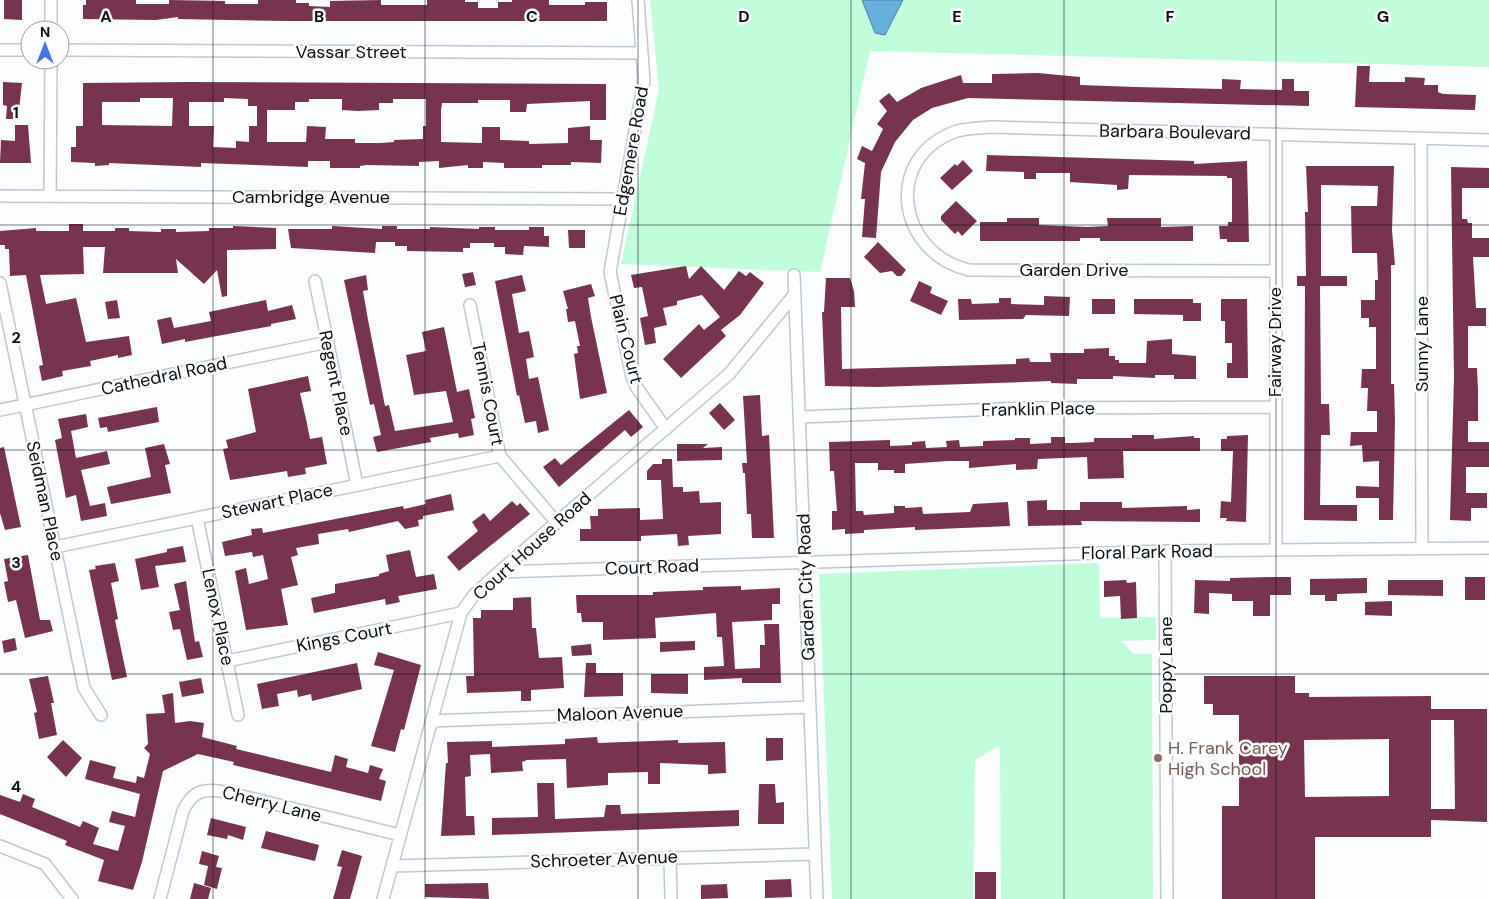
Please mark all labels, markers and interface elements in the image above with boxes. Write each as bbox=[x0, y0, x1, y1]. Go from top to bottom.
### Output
text: A bbox=[100, 6, 112, 27]
text: B bbox=[314, 6, 324, 27]
text: C bbox=[526, 6, 538, 27]
text: D bbox=[738, 6, 750, 27]
text: E bbox=[952, 6, 962, 27]
text: F bbox=[1166, 6, 1175, 27]
text: G bbox=[1377, 6, 1389, 27]
north arrow bbox=[20, 20, 70, 70]
text: N bbox=[40, 23, 50, 41]
street label: Vassar Street bbox=[295, 40, 407, 64]
street label: Edgemere Road bbox=[608, 84, 654, 218]
text: 1 bbox=[13, 102, 19, 123]
street label: Barbara Boulevard bbox=[1099, 119, 1251, 145]
street label: Cambridge Avenue bbox=[232, 185, 390, 209]
street label: Garden Drive bbox=[1019, 258, 1129, 282]
street label: Fairway Drive bbox=[1263, 287, 1287, 397]
street label: Plain Court bbox=[603, 292, 649, 386]
street label: Sunny Lane bbox=[1410, 296, 1434, 392]
text: 2 bbox=[11, 327, 21, 348]
street label: Regent Place bbox=[313, 328, 359, 438]
street label: Tennis Court bbox=[466, 340, 510, 448]
street label: Cathedral Road bbox=[99, 351, 229, 401]
street label: Franklin Place bbox=[981, 396, 1095, 422]
street label: Seidman Place bbox=[21, 439, 69, 563]
street label: Stewart Place bbox=[219, 477, 335, 525]
street label: Court House Road bbox=[468, 486, 596, 606]
street label: Garden City Road bbox=[791, 513, 821, 661]
street label: Floral Park Road bbox=[1081, 539, 1213, 565]
text: 3 bbox=[11, 552, 21, 573]
street label: Court Road bbox=[604, 553, 700, 581]
street label: Lenox Place bbox=[196, 566, 240, 668]
street label: Kings Court bbox=[294, 616, 394, 658]
street label: Poppy Lane bbox=[1154, 616, 1178, 714]
street label: Maloon Avenue bbox=[556, 699, 684, 727]
place label: H. Frank Carey High School bbox=[1168, 736, 1288, 781]
marker: H. Frank Carey High School bbox=[1152, 752, 1164, 764]
text: 4 bbox=[11, 776, 21, 797]
street label: Cherry Lane bbox=[220, 780, 324, 828]
street label: Schroeter Avenue bbox=[530, 844, 678, 874]

